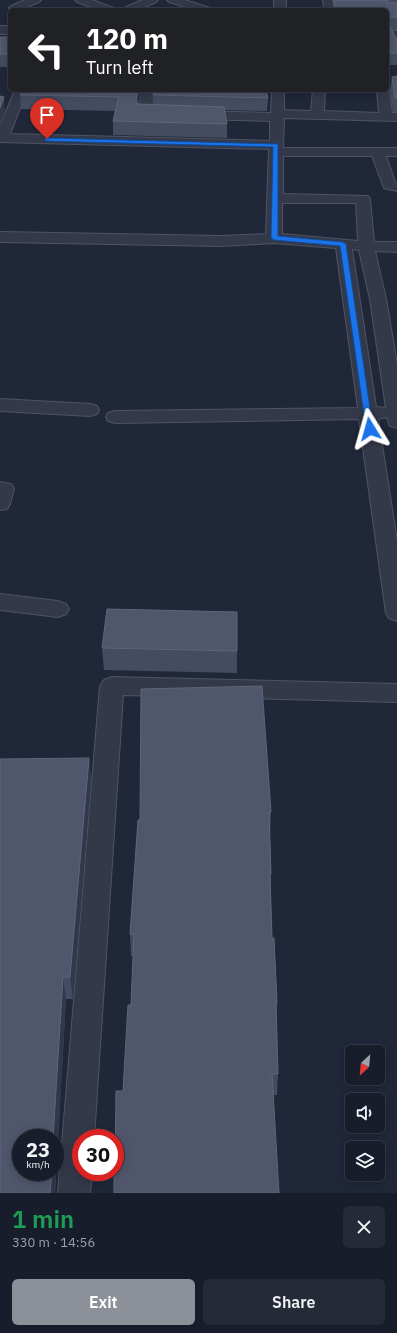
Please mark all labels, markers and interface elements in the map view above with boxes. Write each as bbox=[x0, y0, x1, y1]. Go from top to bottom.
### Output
text: 120 m bbox=[86, 20, 168, 57]
icon: left bbox=[20, 24, 72, 76]
text: Turn left bbox=[86, 56, 154, 79]
pin bbox=[30, 98, 64, 139]
icon: arrive bbox=[36, 104, 58, 126]
position arrow bbox=[349, 408, 391, 450]
north arrow bbox=[345, 1045, 385, 1085]
map controls bbox=[345, 1045, 385, 1181]
button: sound bbox=[345, 1093, 385, 1133]
speed limit sign: 30 bbox=[72, 1129, 124, 1181]
text: 23 bbox=[26, 1136, 50, 1163]
button: layers bbox=[345, 1141, 385, 1181]
text: km/h bbox=[26, 1158, 50, 1171]
text: 1 min bbox=[12, 1203, 74, 1235]
button: close bbox=[343, 1206, 385, 1248]
text: 330 m · 14:56 bbox=[12, 1234, 95, 1251]
button: Exit bbox=[12, 1279, 195, 1325]
button: Share bbox=[203, 1279, 385, 1325]

